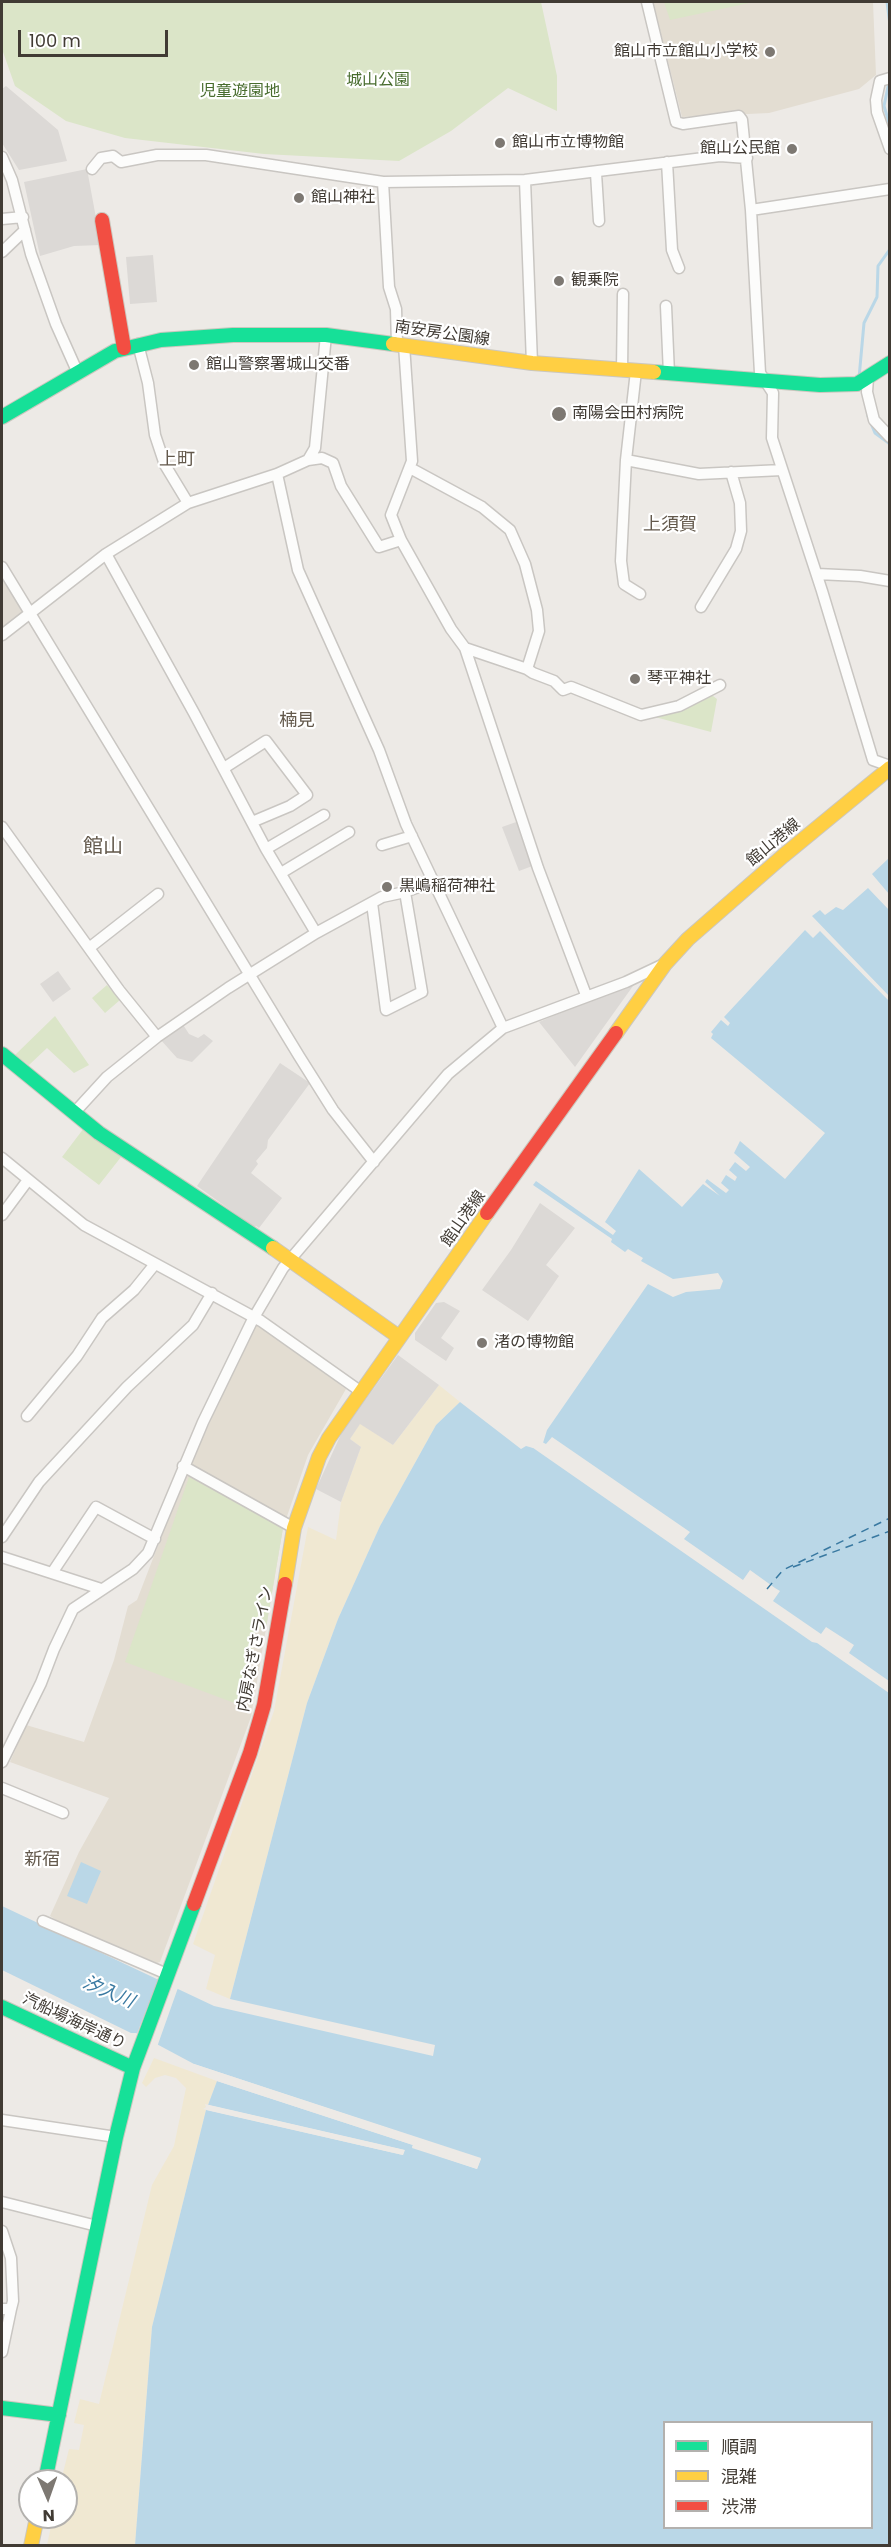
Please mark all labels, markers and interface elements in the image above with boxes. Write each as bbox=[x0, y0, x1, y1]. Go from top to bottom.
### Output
scale bar bbox=[21, 18, 171, 56]
text: 100 m bbox=[29, 28, 81, 53]
place label: 館山市立館山小学校 bbox=[614, 42, 758, 62]
marker: 館山市立館山小学校 bbox=[763, 45, 777, 59]
park label: 城山公園 bbox=[346, 71, 410, 91]
park label: 児童遊園地 bbox=[200, 82, 280, 102]
place label: 館山市立博物館 bbox=[512, 133, 624, 153]
marker: 館山市立博物館 bbox=[493, 136, 507, 150]
place label: 館山公民館 bbox=[700, 139, 780, 159]
marker: 館山公民館 bbox=[785, 142, 799, 156]
place label: 館山神社 bbox=[311, 188, 375, 208]
marker: 館山神社 bbox=[292, 191, 306, 205]
place label: 観乗院 bbox=[571, 271, 619, 291]
marker: 観乗院 bbox=[552, 274, 566, 288]
street label: 南安房公園線 bbox=[393, 318, 491, 350]
place label: 館山警察署城山交番 bbox=[206, 355, 350, 375]
marker: 館山警察署城山交番 bbox=[187, 358, 201, 372]
place label: 南陽会田村病院 bbox=[572, 404, 684, 424]
marker: 南陽会田村病院 bbox=[550, 405, 568, 423]
district label: 上町 bbox=[159, 449, 195, 471]
district label: 上須賀 bbox=[643, 514, 697, 536]
place label: 琴平神社 bbox=[647, 669, 711, 689]
marker: 琴平神社 bbox=[628, 672, 642, 686]
district label: 楠見 bbox=[279, 710, 315, 732]
street label: 館山港線 bbox=[743, 815, 805, 871]
district label: 館山 bbox=[83, 836, 123, 860]
place label: 黒嶋稲荷神社 bbox=[399, 877, 495, 897]
marker: 黒嶋稲荷神社 bbox=[380, 880, 394, 894]
street label: 館山港線 bbox=[438, 1187, 490, 1251]
place label: 渚の博物館 bbox=[494, 1333, 574, 1353]
marker: 渚の博物館 bbox=[475, 1336, 489, 1350]
street label: 内房なぎさライン bbox=[234, 1584, 278, 1714]
district label: 新宿 bbox=[24, 1849, 60, 1871]
water label: 汐入川 bbox=[79, 1973, 137, 2013]
street label: 汽船場海岸通り bbox=[19, 1990, 129, 2054]
legend bbox=[663, 2421, 873, 2529]
text: 順調 bbox=[721, 2434, 757, 2459]
text: 混雑 bbox=[721, 2464, 757, 2489]
north arrow bbox=[18, 2469, 78, 2529]
text: 渋滞 bbox=[721, 2494, 757, 2519]
text: N bbox=[42, 2504, 55, 2527]

